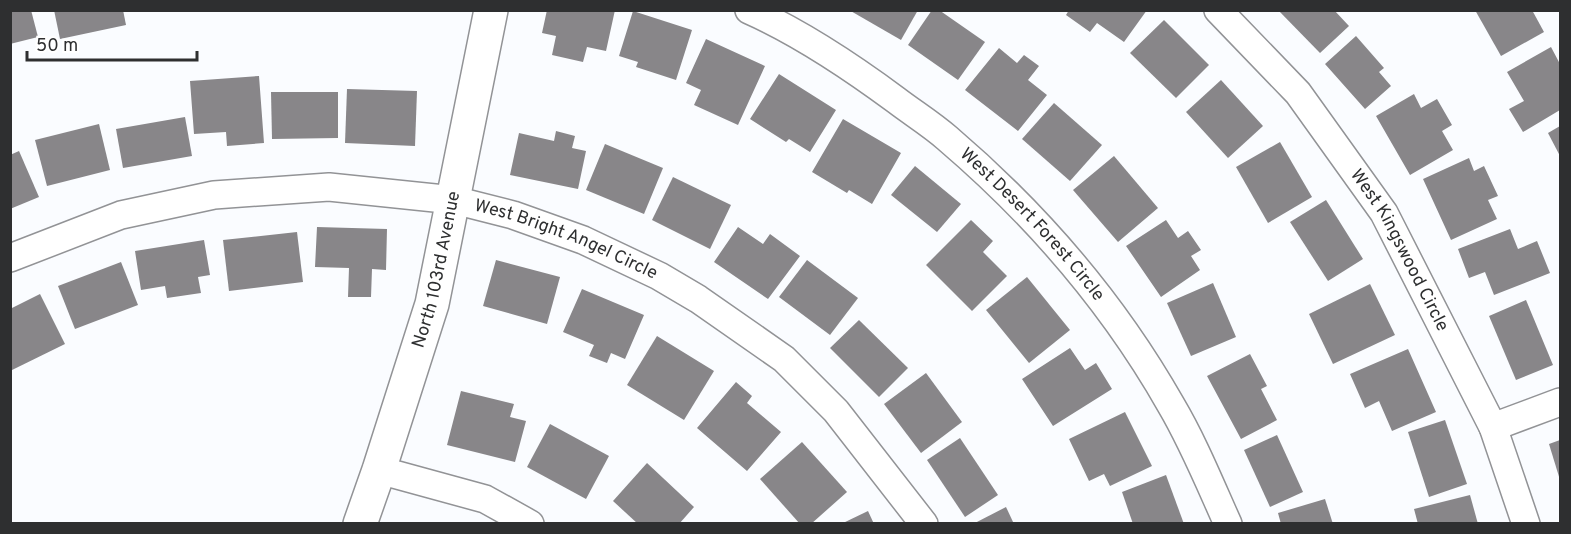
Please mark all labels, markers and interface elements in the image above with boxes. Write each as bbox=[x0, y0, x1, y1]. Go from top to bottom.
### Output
scale bar bbox=[27, 24, 196, 62]
text: 50 m bbox=[36, 35, 78, 58]
street label: West Desert Forest Circle bbox=[955, 143, 1110, 306]
street label: West Kingswood Circle bbox=[1345, 165, 1454, 335]
street label: North 103rd Avenue bbox=[407, 189, 466, 351]
street label: West Bright Angel Circle bbox=[472, 194, 661, 285]

